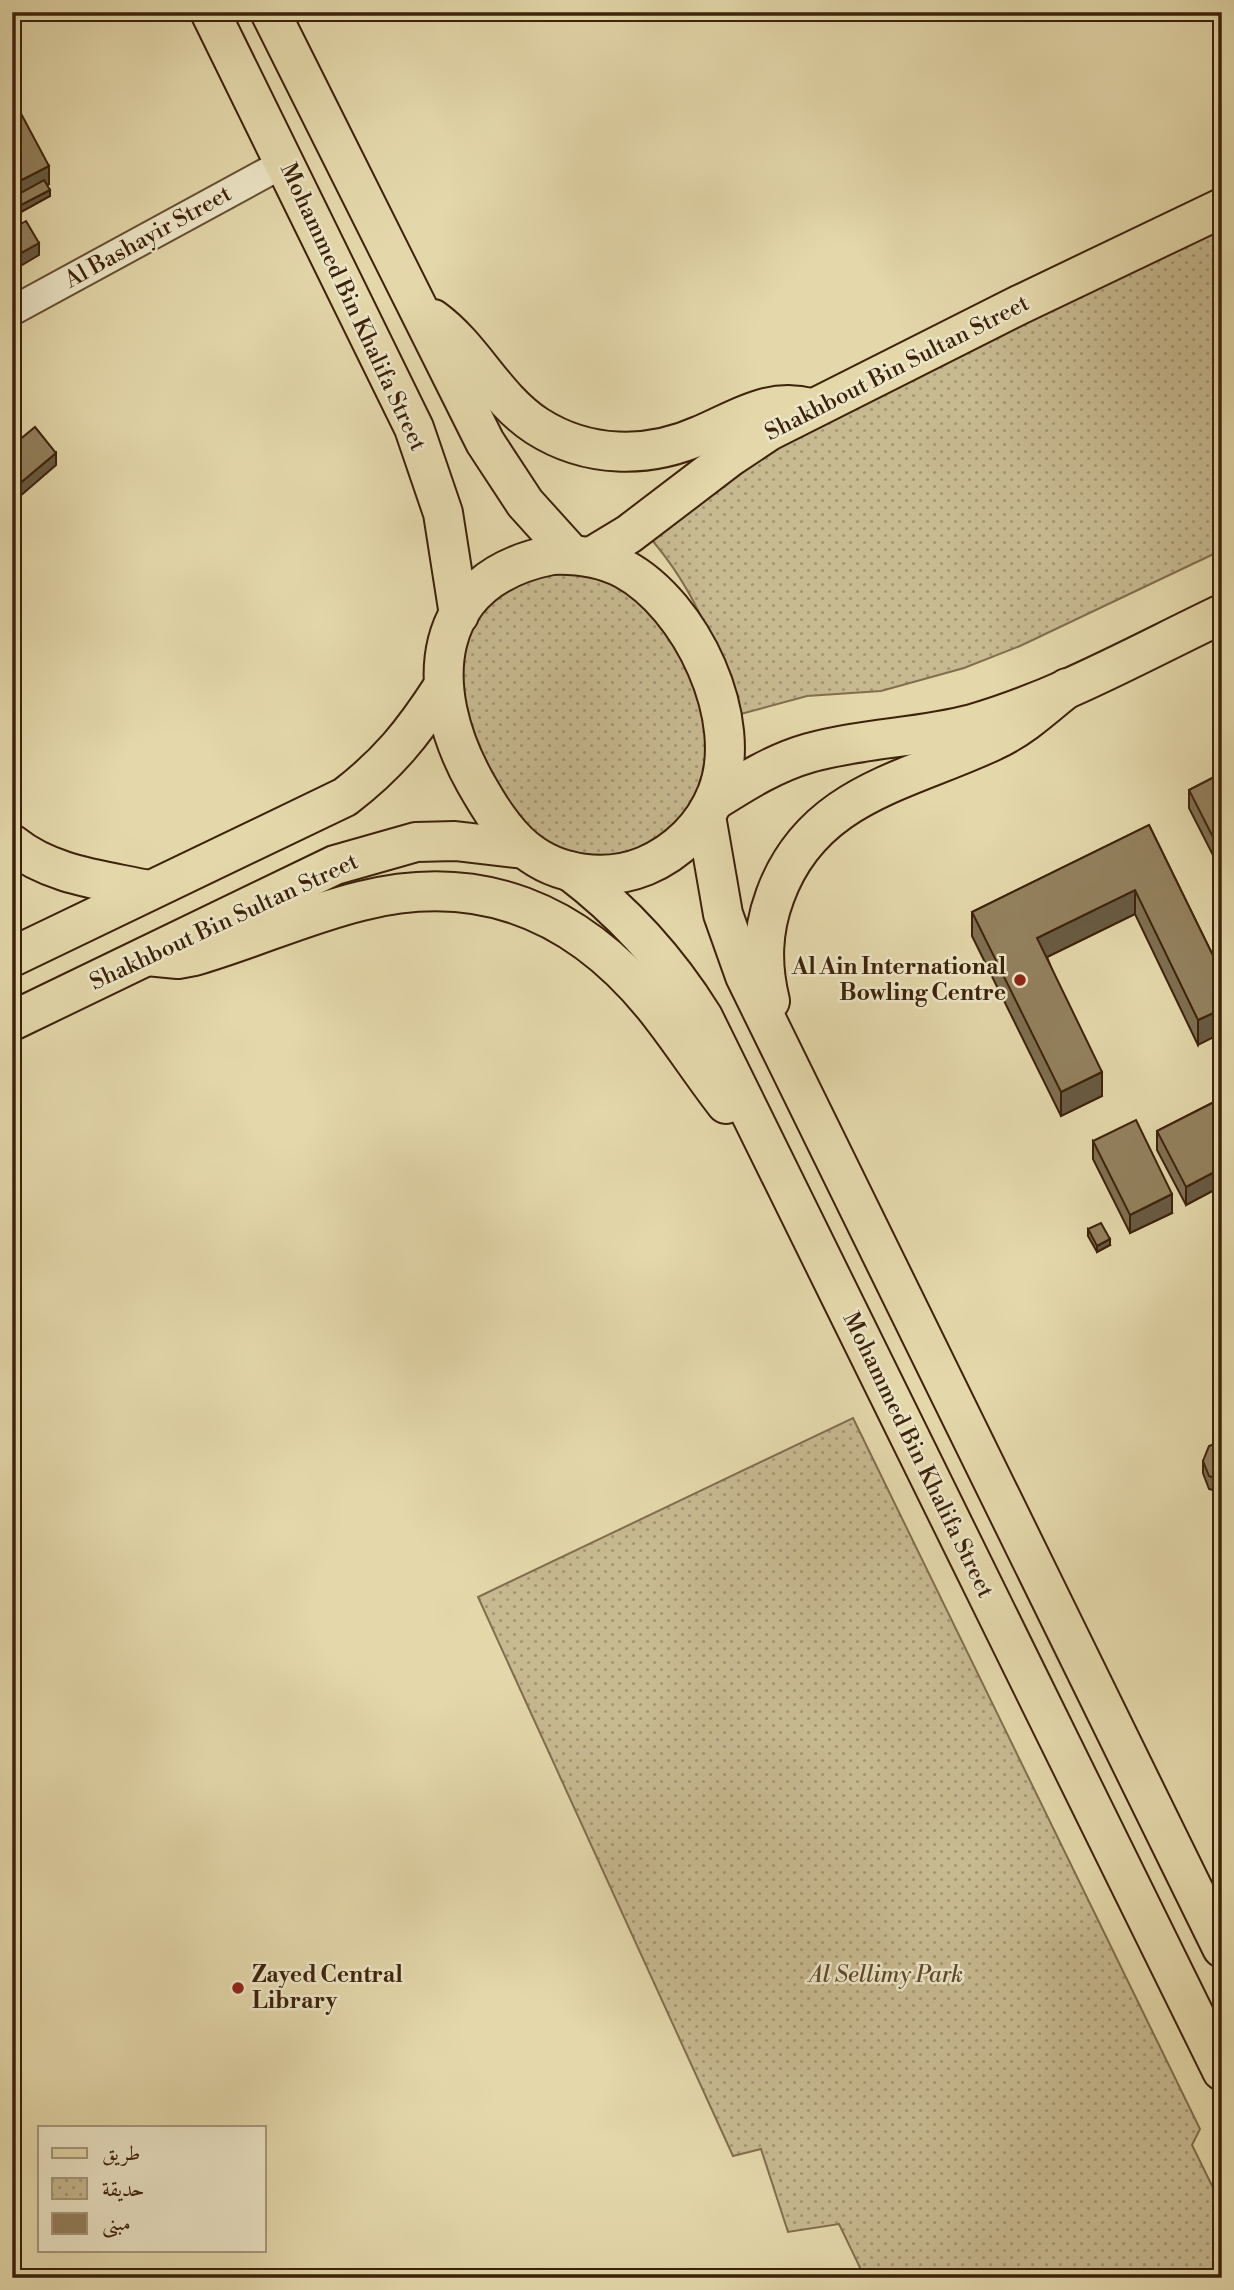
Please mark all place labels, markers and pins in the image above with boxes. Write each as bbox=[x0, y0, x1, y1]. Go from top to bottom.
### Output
place label: Al Ain International Bowling Centre bbox=[791, 953, 1006, 1007]
marker: Al Ain International Bowling Centre bbox=[1012, 972, 1028, 988]
place label: Zayed Central Library bbox=[252, 1961, 403, 2015]
marker: Zayed Central Library bbox=[230, 1980, 246, 1996]

